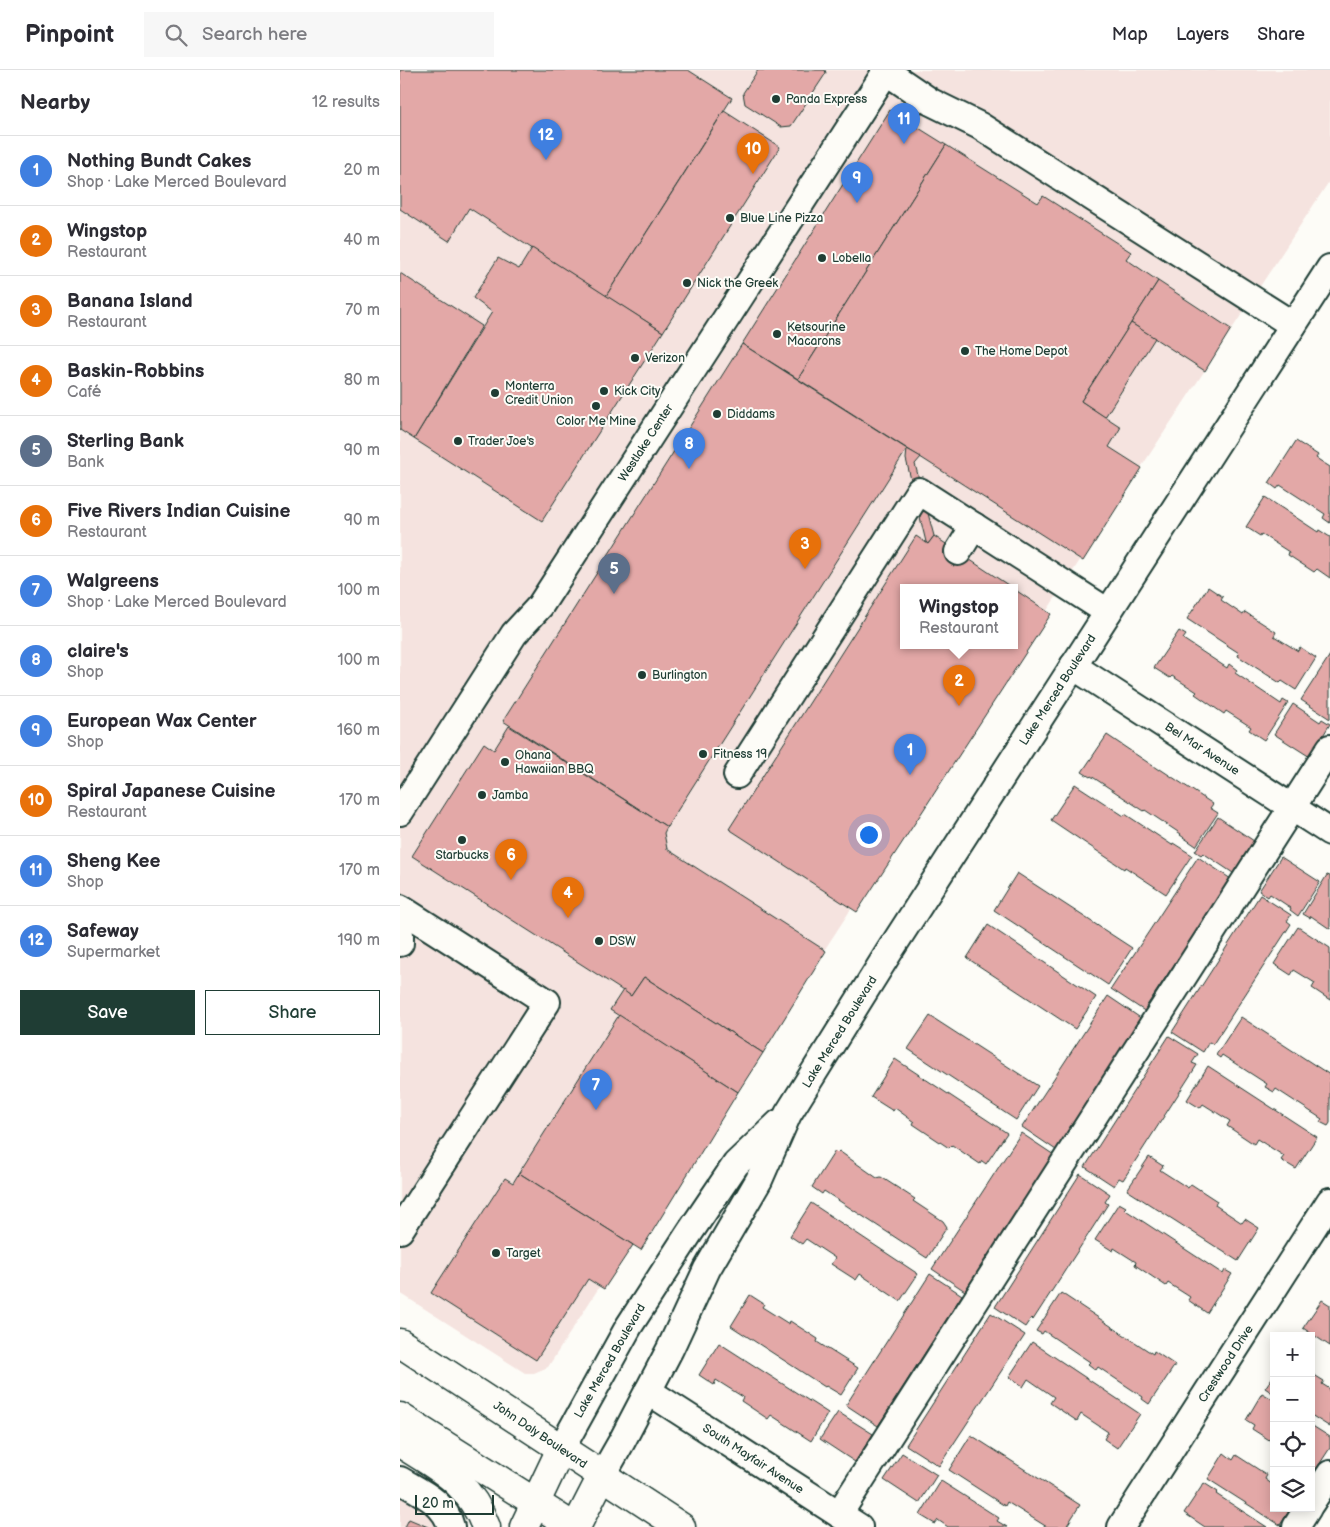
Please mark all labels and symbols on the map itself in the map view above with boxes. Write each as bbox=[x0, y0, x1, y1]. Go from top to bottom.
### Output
place label: Panda Express bbox=[786, 92, 867, 107]
marker: Panda Express bbox=[770, 93, 782, 105]
pin: 11 bbox=[888, 103, 920, 144]
pin: 12 bbox=[530, 119, 562, 160]
pin: 10 bbox=[737, 133, 769, 174]
pin: 9 bbox=[841, 162, 873, 203]
place label: Blue Line Pizza bbox=[740, 211, 823, 226]
marker: Blue Line Pizza bbox=[724, 212, 736, 224]
place label: Lobella bbox=[832, 251, 871, 266]
marker: Lobella bbox=[816, 252, 828, 264]
place label: Nick the Greek bbox=[697, 276, 778, 291]
marker: Nick the Greek bbox=[681, 277, 693, 289]
place label: Ketsourine Macarons bbox=[787, 320, 846, 349]
marker: Ketsourine Macarons bbox=[771, 328, 783, 340]
place label: The Home Depot bbox=[975, 344, 1068, 359]
marker: The Home Depot bbox=[959, 345, 971, 357]
place label: Verizon bbox=[645, 351, 685, 366]
marker: Verizon bbox=[629, 352, 641, 364]
place label: Monterra Credit Union bbox=[505, 379, 574, 408]
place label: Kick City bbox=[614, 384, 661, 399]
marker: Kick City bbox=[598, 385, 610, 397]
marker: Monterra Credit Union bbox=[489, 387, 501, 399]
marker: Color Me Mine bbox=[590, 400, 602, 412]
street label: Westlake Center bbox=[615, 401, 677, 485]
place label: Diddams bbox=[727, 407, 775, 422]
marker: Diddams bbox=[711, 408, 723, 420]
place label: Color Me Mine bbox=[556, 414, 636, 429]
pin: 8 bbox=[673, 428, 705, 469]
place label: Trader Joe's bbox=[468, 434, 534, 449]
marker: Trader Joe's bbox=[452, 435, 464, 447]
pin: 3 bbox=[789, 528, 821, 569]
pin: 5 bbox=[598, 553, 630, 594]
street label: Lake Merced Boulevard bbox=[1017, 632, 1100, 748]
pin: 2 bbox=[943, 665, 975, 706]
place label: Burlington bbox=[652, 668, 708, 683]
marker: Burlington bbox=[636, 669, 648, 681]
street label: Bel Mar Avenue bbox=[1162, 719, 1242, 779]
pin: 1 bbox=[894, 734, 926, 775]
place label: Fitness 19 bbox=[713, 747, 767, 762]
place label: Ohana Hawaiian BBQ bbox=[515, 748, 594, 777]
marker: Fitness 19 bbox=[697, 748, 709, 760]
marker: Ohana Hawaiian BBQ bbox=[499, 756, 511, 768]
place label: Jamba bbox=[492, 788, 529, 803]
marker: Jamba bbox=[476, 789, 488, 801]
your location bbox=[856, 822, 882, 848]
marker: Starbucks bbox=[456, 834, 468, 846]
pin: 6 bbox=[495, 839, 527, 880]
place label: Starbucks bbox=[435, 848, 489, 863]
pin: 4 bbox=[552, 877, 584, 918]
place label: DSW bbox=[609, 934, 636, 949]
marker: DSW bbox=[593, 935, 605, 947]
street label: Lake Merced Boulevard bbox=[799, 973, 881, 1091]
pin: 7 bbox=[580, 1069, 612, 1110]
place label: Target bbox=[506, 1246, 541, 1261]
marker: Target bbox=[490, 1247, 502, 1259]
street label: Lake Merced Boulevard bbox=[571, 1301, 649, 1421]
street label: Crestwood Drive bbox=[1195, 1322, 1257, 1406]
street label: John Daly Boulevard bbox=[490, 1398, 590, 1472]
street label: South Mayfair Avenue bbox=[700, 1421, 806, 1497]
scale bar bbox=[415, 1492, 494, 1515]

